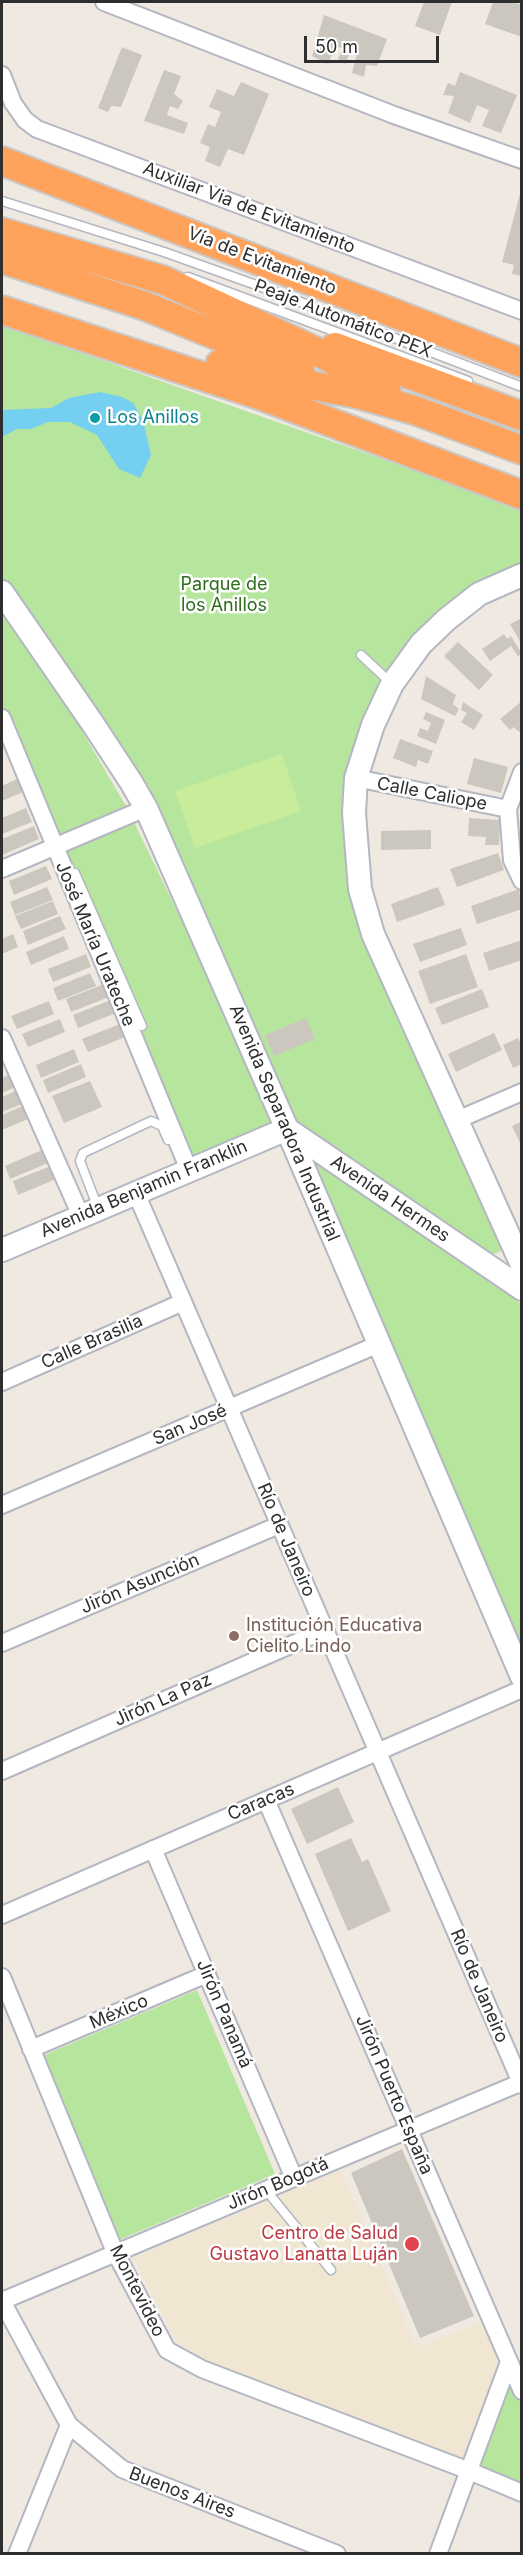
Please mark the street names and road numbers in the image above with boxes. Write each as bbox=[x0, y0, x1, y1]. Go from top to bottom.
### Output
street label: Auxiliar Via de Evitamiento bbox=[140, 157, 358, 259]
street label: Vía de Evitamiento bbox=[185, 223, 339, 299]
street label: Peaje Automático PEX bbox=[251, 275, 435, 363]
street label: Calle Caliope bbox=[375, 773, 489, 815]
street label: José María Urateche bbox=[50, 858, 140, 1030]
street label: Avenida Separadora Industrial bbox=[224, 1001, 344, 1245]
street label: Avenida Benjamin Franklin bbox=[37, 1136, 251, 1242]
street label: Avenida Hermes bbox=[326, 1151, 454, 1247]
street label: Calle Brasilia bbox=[38, 1310, 146, 1374]
street label: San José bbox=[150, 1400, 230, 1450]
street label: Río de Janeiro bbox=[252, 1480, 320, 1600]
street label: Jirón Asunción bbox=[77, 1549, 203, 1619]
street label: Jirón La Paz bbox=[111, 1669, 215, 1731]
street label: Caracas bbox=[224, 1778, 298, 1826]
street label: Río de Janeiro bbox=[445, 1926, 513, 2046]
street label: Jirón Panamá bbox=[191, 1956, 257, 2072]
street label: México bbox=[86, 1990, 152, 2034]
street label: Jirón Puerto España bbox=[351, 2012, 437, 2178]
street label: Jirón Bogotá bbox=[224, 2153, 332, 2215]
street label: Montevideo bbox=[105, 2241, 169, 2341]
street label: Buenos Aires bbox=[126, 2463, 238, 2523]

